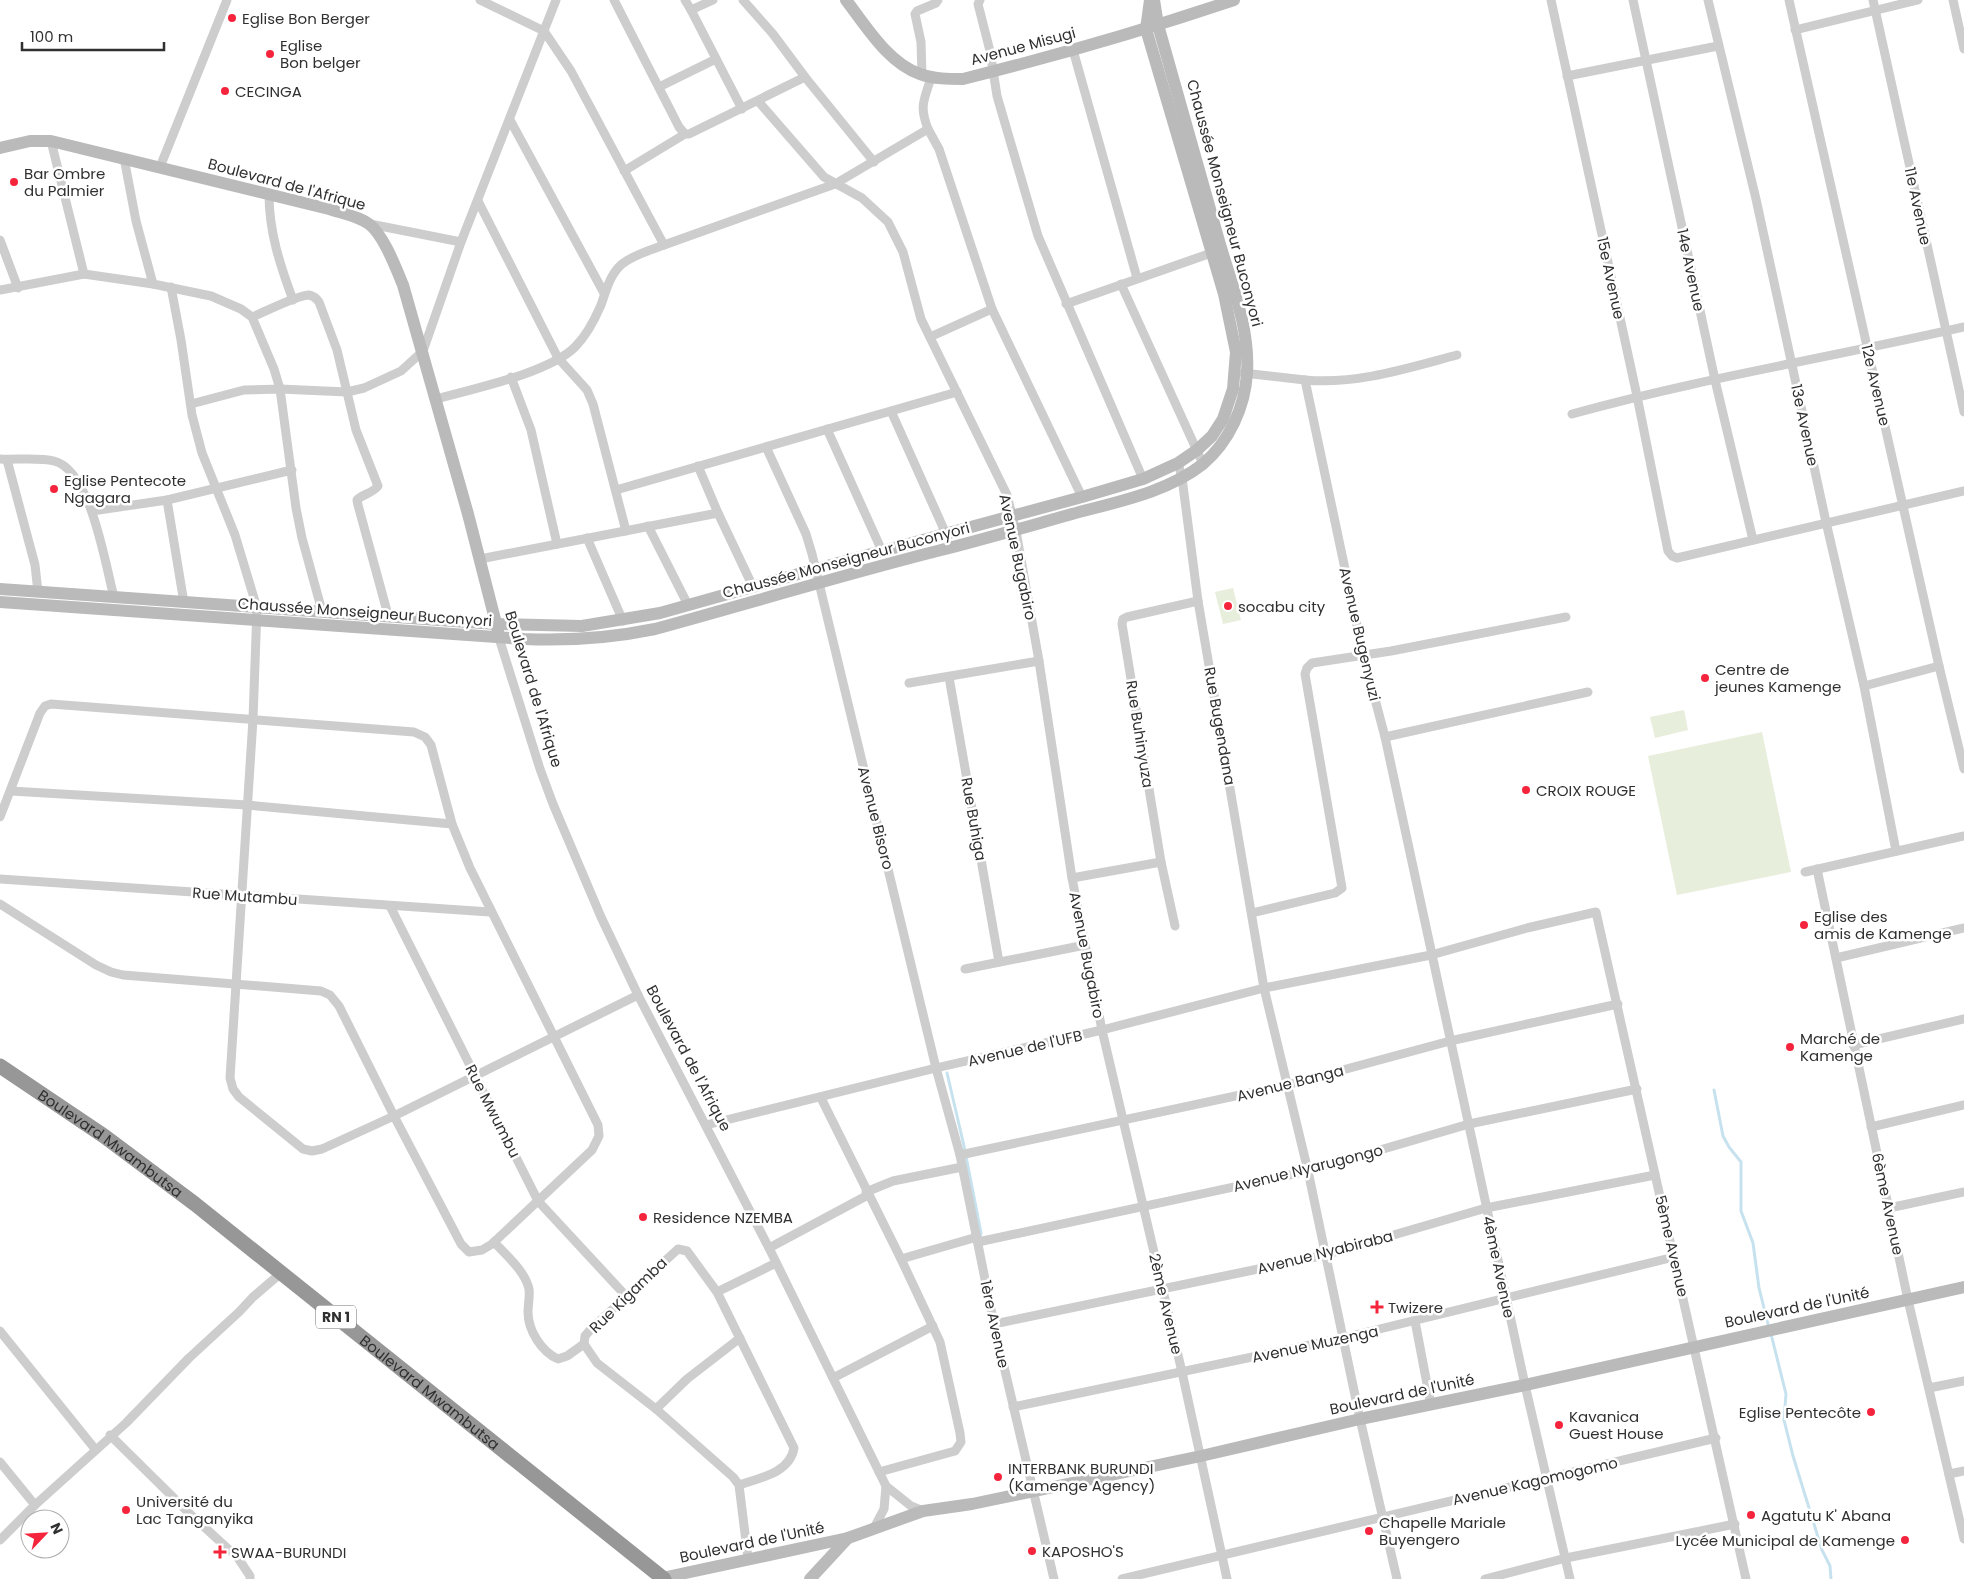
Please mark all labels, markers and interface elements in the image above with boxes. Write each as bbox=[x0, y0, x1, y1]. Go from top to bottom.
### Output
place label: Eglise Bon Berger bbox=[242, 8, 370, 29]
marker: Eglise Bon Berger bbox=[226, 12, 238, 24]
scale bar bbox=[22, 20, 165, 52]
street label: Avenue Misugi bbox=[968, 22, 1078, 70]
text: 100 m bbox=[30, 26, 73, 47]
place label: Eglise Bon belger bbox=[280, 35, 361, 73]
marker: Eglise Bon belger bbox=[264, 48, 276, 60]
street label: Chaussée Monseigneur Buconyori bbox=[1182, 77, 1268, 329]
place label: CECINGA bbox=[235, 81, 302, 102]
marker: CECINGA bbox=[219, 85, 231, 97]
street label: Boulevard de l'Afrique bbox=[206, 153, 368, 215]
place label: Bar Ombre du Palmier bbox=[24, 163, 105, 201]
street label: 11e Avenue bbox=[1899, 165, 1937, 247]
marker: Bar Ombre du Palmier bbox=[8, 176, 20, 188]
street label: 14e Avenue bbox=[1672, 227, 1710, 313]
street label: 15e Avenue bbox=[1592, 235, 1630, 321]
street label: 12e Avenue bbox=[1856, 342, 1896, 428]
street label: 13e Avenue bbox=[1786, 382, 1824, 468]
place label: Eglise Pentecote Ngagara bbox=[64, 470, 186, 508]
marker: Eglise Pentecote Ngagara bbox=[48, 483, 60, 495]
street label: Avenue Bugabiro bbox=[994, 492, 1042, 622]
street label: Chaussée Monseigneur Buconyori bbox=[720, 517, 972, 603]
street label: Avenue Bugenyuzi bbox=[1334, 565, 1386, 703]
street label: Chaussée Monseigneur Buconyori bbox=[237, 593, 493, 631]
place label: socabu city bbox=[1238, 596, 1326, 617]
marker: socabu city bbox=[1222, 600, 1234, 612]
street label: Boulevard de l'Afrique bbox=[500, 608, 568, 770]
place label: Centre de jeunes Kamenge bbox=[1714, 659, 1841, 697]
street label: Rue Bugendana bbox=[1199, 665, 1241, 787]
marker: Centre de jeunes Kamenge bbox=[1699, 672, 1711, 684]
street label: Rue Buhinyuza bbox=[1121, 679, 1159, 789]
street label: Avenue Bisoro bbox=[853, 764, 899, 872]
street label: Rue Buhiga bbox=[956, 776, 992, 862]
place label: CROIX ROUGE bbox=[1536, 780, 1636, 801]
marker: CROIX ROUGE bbox=[1520, 784, 1532, 796]
street label: Rue Mutambu bbox=[192, 882, 298, 910]
street label: Avenue Bugabiro bbox=[1064, 890, 1110, 1020]
place label: Eglise des amis de Kamenge bbox=[1814, 906, 1951, 944]
marker: Eglise des amis de Kamenge bbox=[1798, 919, 1810, 931]
street label: Boulevard de l'Afrique bbox=[642, 981, 736, 1135]
street label: Avenue de l'UFB bbox=[966, 1025, 1084, 1071]
place label: Marché de Kamenge bbox=[1800, 1028, 1880, 1066]
marker: Marché de Kamenge bbox=[1784, 1041, 1796, 1053]
street label: Avenue Banga bbox=[1234, 1060, 1346, 1106]
street label: Rue Mwumbu bbox=[460, 1061, 526, 1161]
street label: Boulevard Mwambutsa bbox=[34, 1084, 188, 1202]
street label: Avenue Nyarugongo bbox=[1231, 1139, 1385, 1197]
street label: 6ème Avenue bbox=[1867, 1151, 1909, 1257]
street label: 5ème Avenue bbox=[1650, 1193, 1694, 1299]
place label: Residence NZEMBA bbox=[653, 1207, 793, 1228]
marker: Residence NZEMBA bbox=[637, 1211, 649, 1223]
street label: 4ème Avenue bbox=[1478, 1214, 1520, 1320]
street label: Avenue Nyabiraba bbox=[1255, 1225, 1395, 1279]
street label: 2ème Avenue bbox=[1144, 1251, 1188, 1357]
street label: Rue Kigamba bbox=[584, 1252, 672, 1338]
street label: 1ère Avenue bbox=[975, 1278, 1015, 1370]
street label: Boulevard de l'Unité bbox=[1723, 1281, 1871, 1333]
place label: Twizere bbox=[1388, 1297, 1443, 1318]
marker: Twizere bbox=[1370, 1300, 1384, 1314]
road number: RN 1 bbox=[316, 1305, 356, 1328]
street label: Avenue Muzenga bbox=[1250, 1320, 1380, 1368]
street label: Boulevard Mwambutsa bbox=[356, 1330, 505, 1454]
street label: Boulevard de l'Unité bbox=[1328, 1368, 1476, 1420]
place label: Eglise Pentecôte bbox=[1739, 1402, 1861, 1423]
place label: Kavanica Guest House bbox=[1569, 1406, 1664, 1444]
marker: Eglise Pentecôte bbox=[1865, 1406, 1877, 1418]
marker: Kavanica Guest House bbox=[1553, 1419, 1565, 1431]
street label: Avenue Kagomogomo bbox=[1450, 1452, 1620, 1510]
place label: INTERBANK BURUNDI (Kamenge Agency) bbox=[1008, 1458, 1155, 1496]
marker: INTERBANK BURUNDI (Kamenge Agency) bbox=[992, 1471, 1004, 1483]
place label: Université du Lac Tanganyika bbox=[136, 1491, 253, 1529]
marker: Université du Lac Tanganyika bbox=[120, 1504, 132, 1516]
place label: Agatutu K' Abana bbox=[1761, 1505, 1891, 1526]
north arrow bbox=[20, 1509, 70, 1559]
marker: Agatutu K' Abana bbox=[1745, 1509, 1757, 1521]
place label: Chapelle Mariale Buyengero bbox=[1379, 1512, 1506, 1550]
street label: Boulevard de l'Unité bbox=[678, 1516, 826, 1568]
text: N bbox=[45, 1520, 68, 1538]
marker: Chapelle Mariale Buyengero bbox=[1363, 1525, 1375, 1537]
place label: Lycée Municipal de Kamenge bbox=[1675, 1530, 1895, 1551]
marker: Lycée Municipal de Kamenge bbox=[1899, 1534, 1911, 1546]
place label: KAPOSHO'S bbox=[1042, 1541, 1124, 1562]
place label: SWAA-BURUNDI bbox=[231, 1542, 346, 1563]
marker: SWAA-BURUNDI bbox=[213, 1545, 227, 1559]
marker: KAPOSHO'S bbox=[1026, 1545, 1038, 1557]

